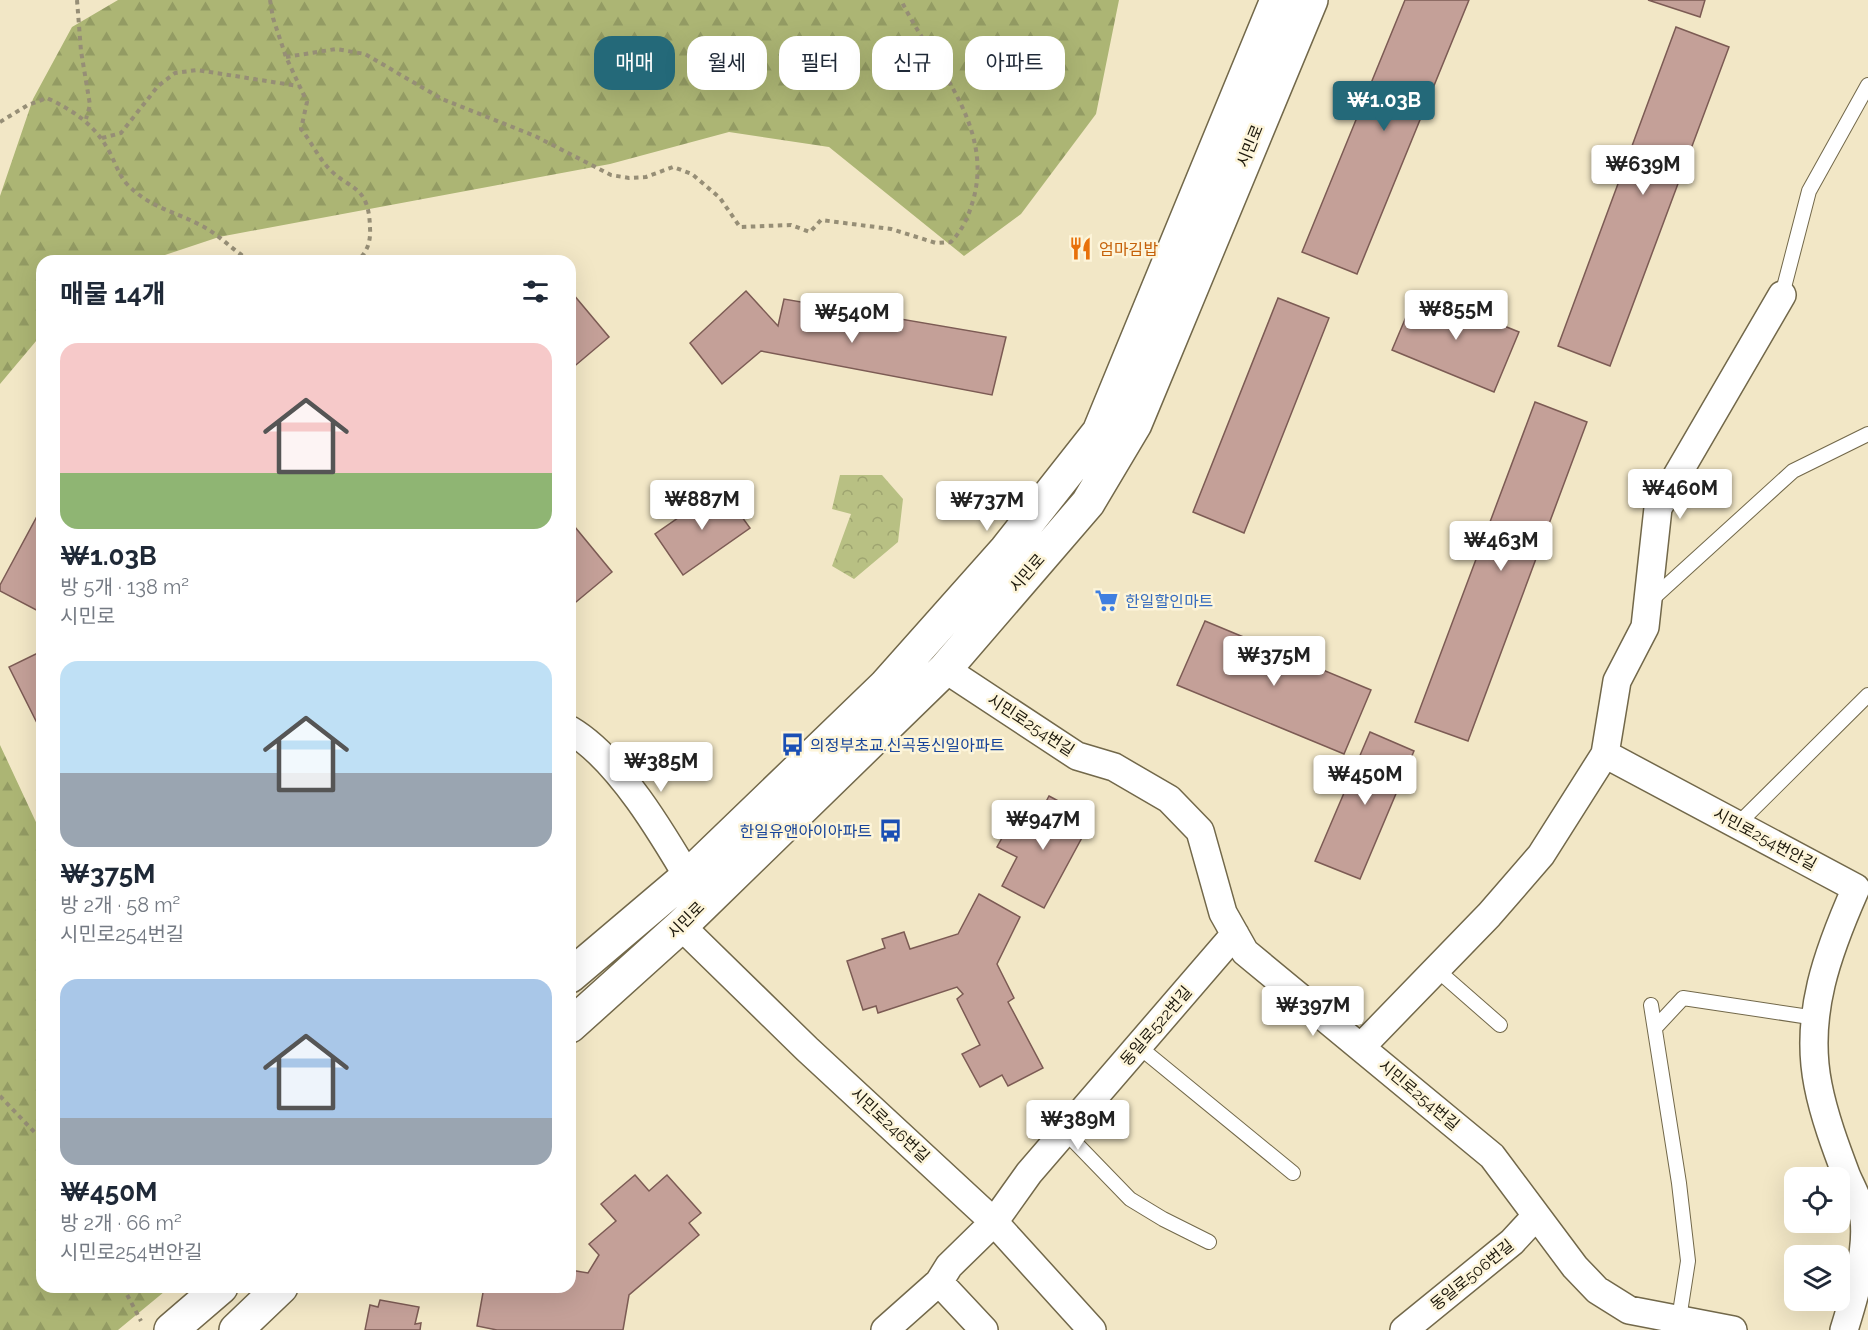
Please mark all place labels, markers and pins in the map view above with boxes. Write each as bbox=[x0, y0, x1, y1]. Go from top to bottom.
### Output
pin: ₩1.03B bbox=[1335, 81, 1433, 132]
pin: ₩639M bbox=[1601, 145, 1685, 196]
restaurant icon: 엄마김밥 bbox=[1068, 236, 1094, 262]
place label: 엄마김밥 bbox=[1099, 240, 1158, 259]
pin: ₩855M bbox=[1414, 290, 1498, 341]
pin: ₩540M bbox=[810, 293, 894, 344]
pin: ₩460M bbox=[1638, 469, 1722, 520]
pin: ₩887M bbox=[660, 480, 744, 531]
pin: ₩737M bbox=[945, 481, 1029, 532]
pin: ₩463M bbox=[1459, 521, 1543, 572]
supermarket icon: 한일할인마트 bbox=[1094, 588, 1120, 614]
place label: 한일할인마트 bbox=[1125, 592, 1213, 611]
pin: ₩375M bbox=[1232, 636, 1316, 687]
bus stop icon: 의정부초교.신곡동신일아파트 bbox=[779, 732, 805, 758]
place label: 의정부초교.신곡동신일아파트 bbox=[810, 736, 1004, 755]
pin: ₩385M bbox=[619, 742, 703, 793]
pin: ₩450M bbox=[1323, 755, 1407, 806]
pin: ₩947M bbox=[1001, 800, 1085, 851]
bus stop icon: 한일유앤아이아파트 bbox=[877, 818, 903, 844]
place label: 한일유앤아이아파트 bbox=[740, 822, 872, 841]
pin: ₩397M bbox=[1271, 986, 1355, 1037]
pin: ₩389M bbox=[1036, 1100, 1120, 1151]

